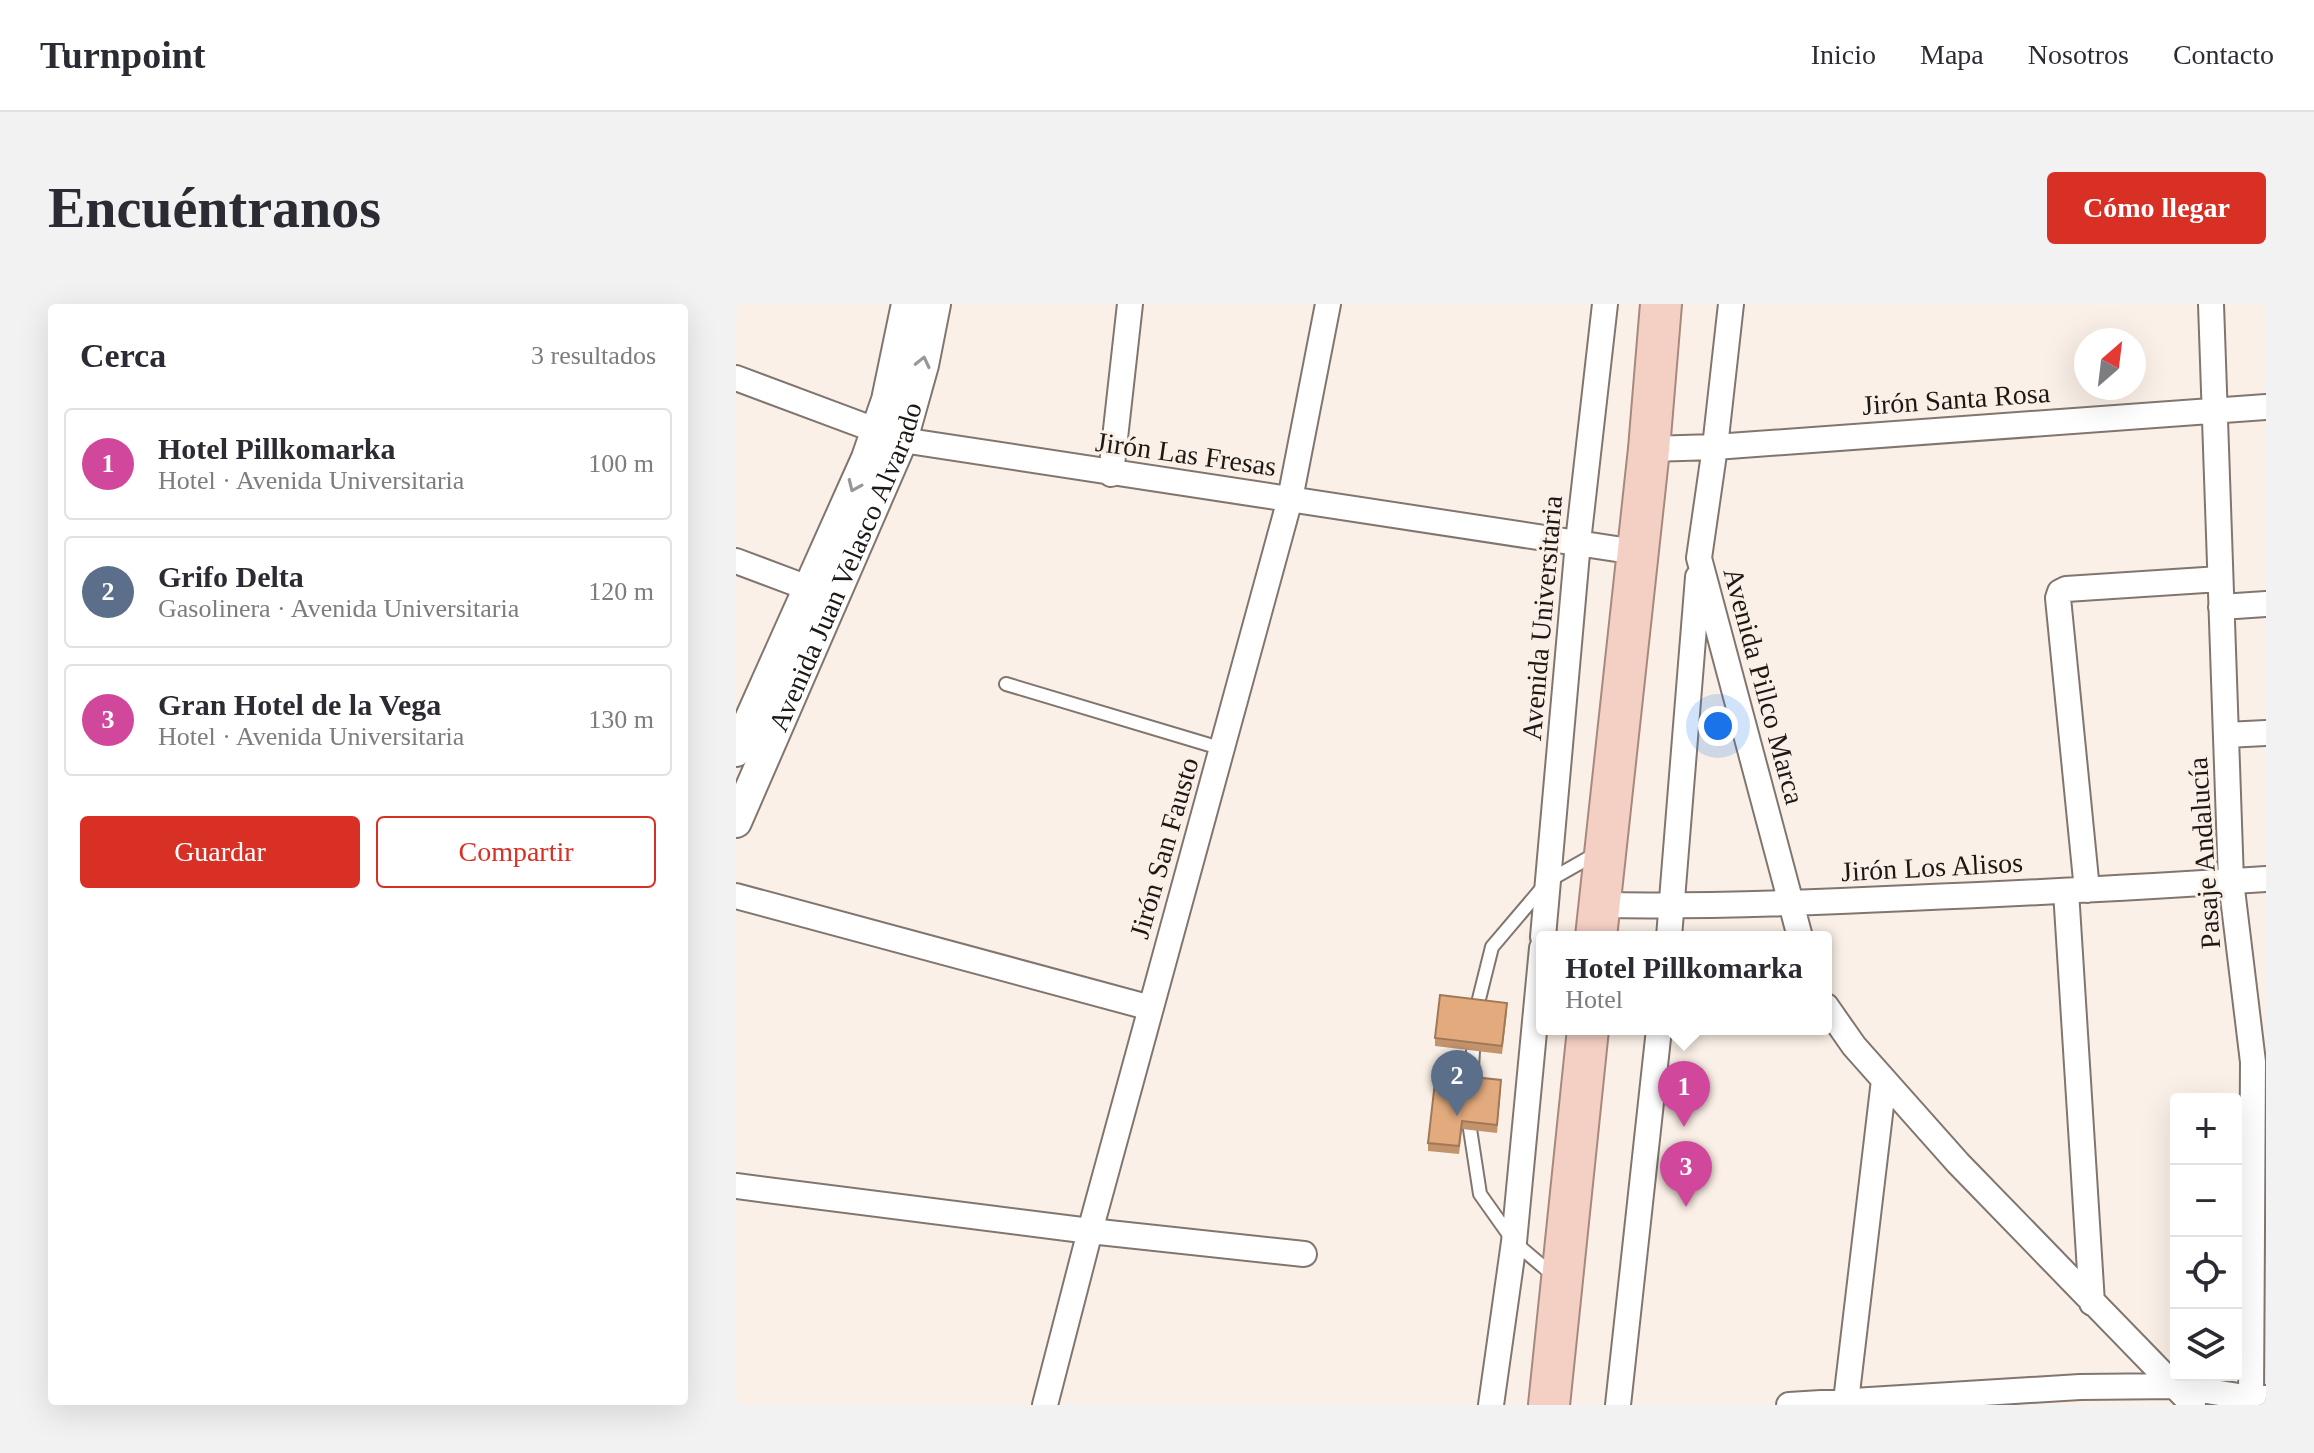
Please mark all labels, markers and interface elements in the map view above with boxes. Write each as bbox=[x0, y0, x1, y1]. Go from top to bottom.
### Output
text: Turnpoint bbox=[40, 34, 205, 76]
text: Inicio bbox=[1811, 39, 1876, 70]
text: Mapa bbox=[1920, 39, 1984, 70]
text: Nosotros bbox=[2028, 39, 2129, 70]
text: Contacto bbox=[2173, 39, 2274, 70]
button: Cómo llegar bbox=[2047, 172, 2266, 244]
text: Encuéntranos bbox=[48, 177, 381, 239]
north arrow bbox=[2074, 328, 2146, 400]
text: Cerca bbox=[80, 337, 166, 374]
text: 3 resultados bbox=[531, 341, 656, 370]
one-way arrow bbox=[914, 355, 931, 369]
street label: Jirón Santa Rosa bbox=[1861, 377, 2052, 421]
street label: Avenida Juan Velasco Alvarado bbox=[762, 399, 927, 736]
street label: Jirón Las Fresas bbox=[1094, 426, 1278, 482]
text: Hotel Pillkomarka bbox=[158, 432, 395, 465]
text: 1 bbox=[102, 449, 115, 478]
text: 100 m bbox=[588, 449, 654, 478]
text: Hotel · Avenida Universitaria bbox=[158, 466, 464, 495]
one-way arrow bbox=[848, 478, 864, 492]
street label: Avenida Universitaria bbox=[1516, 494, 1568, 742]
text: Grifo Delta bbox=[158, 560, 304, 593]
street label: Avenida Pillco Marca bbox=[1718, 564, 1811, 808]
text: 2 bbox=[102, 577, 115, 606]
text: 120 m bbox=[588, 577, 654, 606]
text: Gasolinera · Avenida Universitaria bbox=[158, 594, 519, 623]
text: Gran Hotel de la Vega bbox=[158, 688, 441, 721]
text: 3 bbox=[102, 705, 115, 734]
text: 130 m bbox=[588, 705, 654, 734]
your location bbox=[1698, 706, 1738, 746]
text: Hotel · Avenida Universitaria bbox=[158, 722, 464, 751]
street label: Jirón San Fausto bbox=[1123, 754, 1205, 942]
street label: Pasaje Andalucía bbox=[2182, 756, 2226, 950]
button: Guardar bbox=[80, 816, 360, 888]
button: Compartir bbox=[376, 816, 656, 888]
street label: Jirón Los Alisos bbox=[1840, 847, 2024, 887]
popup bbox=[1536, 931, 1832, 1035]
text: Hotel Pillkomarka bbox=[1565, 951, 1803, 984]
text: Hotel bbox=[1565, 985, 1623, 1014]
pin: 2 bbox=[1431, 1050, 1483, 1116]
pin: 1 bbox=[1658, 1061, 1710, 1127]
map controls bbox=[2170, 1093, 2242, 1381]
button: + bbox=[2170, 1093, 2242, 1165]
pin: 3 bbox=[1660, 1141, 1712, 1207]
button: − bbox=[2170, 1165, 2242, 1237]
button: locate bbox=[2170, 1237, 2242, 1309]
button: layers bbox=[2170, 1309, 2242, 1381]

